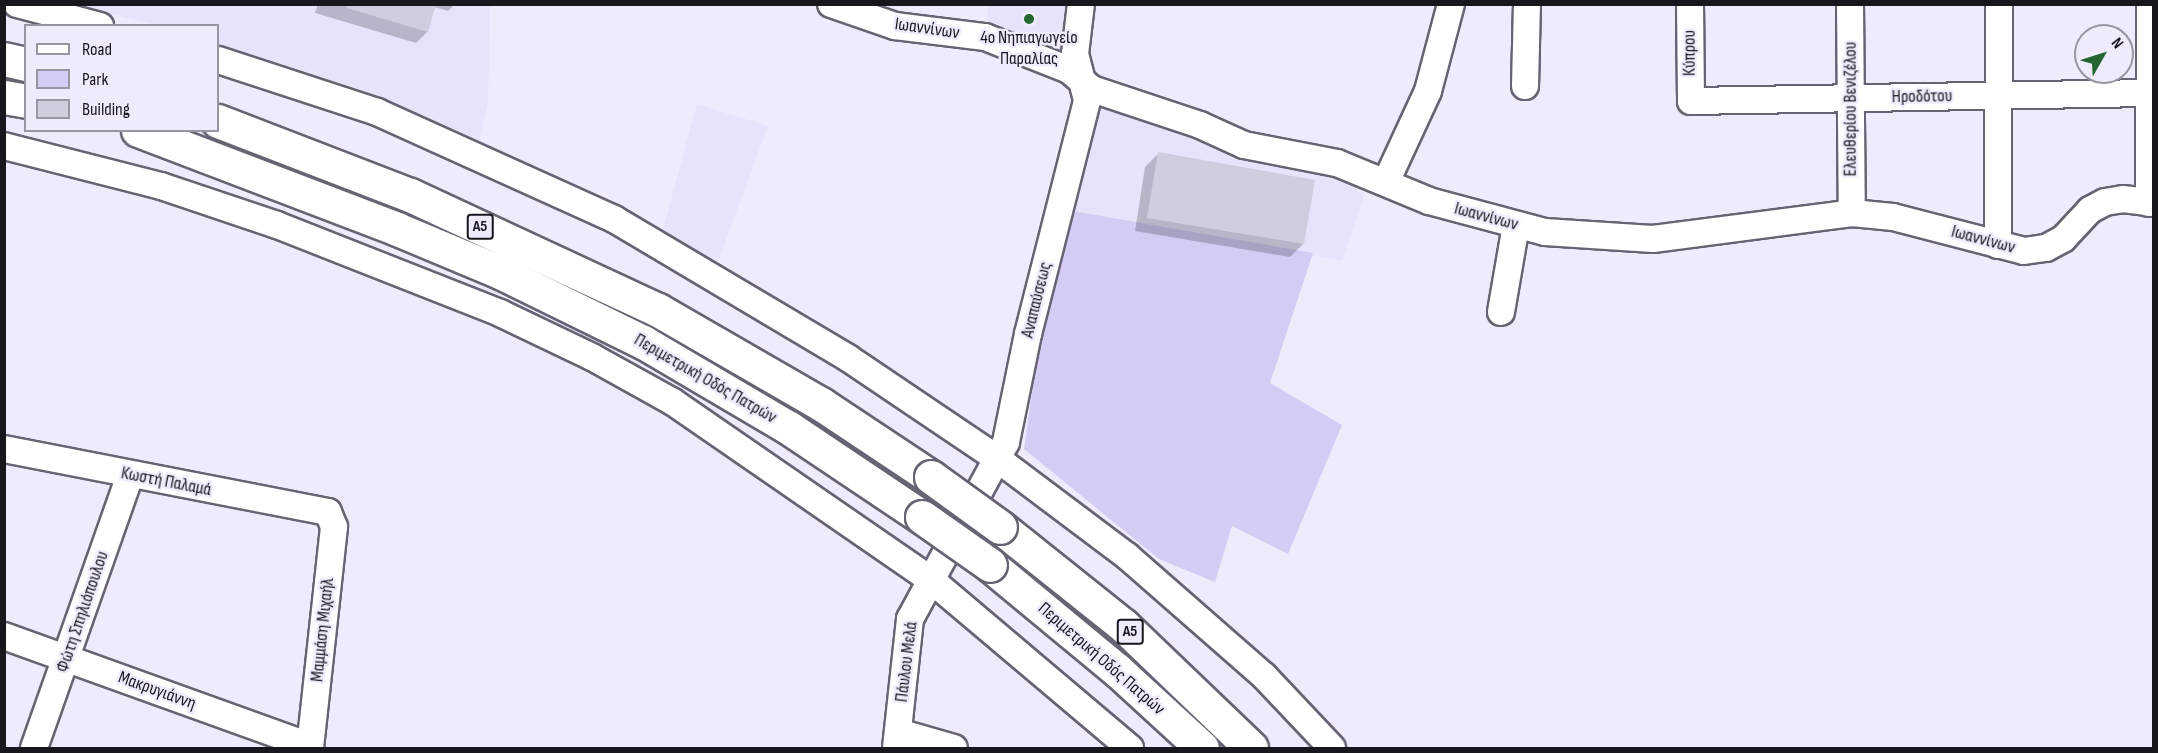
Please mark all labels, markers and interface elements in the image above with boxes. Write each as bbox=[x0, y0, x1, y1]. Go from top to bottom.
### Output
marker: 4o Νηπιαγωγείο Παραλίας bbox=[1022, 12, 1036, 26]
street label: Ιωαννίνων bbox=[893, 14, 961, 44]
legend bbox=[24, 24, 219, 132]
north arrow bbox=[2074, 24, 2134, 84]
place label: 4o Νηπιαγωγείο Παραλίας bbox=[980, 28, 1078, 70]
street label: Κύπρου bbox=[1679, 30, 1701, 76]
text: N bbox=[2107, 34, 2127, 53]
text: Road bbox=[82, 39, 112, 60]
street label: Ελευθερίου Βενιζέλου bbox=[1840, 42, 1862, 176]
text: Park bbox=[82, 69, 108, 90]
street label: Ηροδότου bbox=[1891, 86, 1953, 108]
text: Building bbox=[82, 99, 130, 120]
street label: Ιωαννίνων bbox=[1452, 198, 1520, 236]
road number: Α5 bbox=[466, 214, 494, 240]
street label: Ιωαννίνων bbox=[1949, 221, 2017, 259]
street label: Αναπαύσεως bbox=[1017, 260, 1057, 340]
street label: Περιμετρική Οδός Πατρών bbox=[630, 329, 780, 429]
street label: Κωστή Παλαμά bbox=[119, 463, 213, 501]
street label: Φώτη Σπηλιόπουλου bbox=[52, 549, 114, 675]
street label: Μαμμάση Μιχαήλ bbox=[307, 577, 339, 683]
street label: Περιμετρική Οδός Πατρών bbox=[1033, 598, 1169, 720]
road number: Α5 bbox=[1116, 619, 1144, 645]
street label: Πάυλου Μελά bbox=[891, 621, 923, 703]
street label: Μακρυγιάννη bbox=[115, 667, 199, 715]

